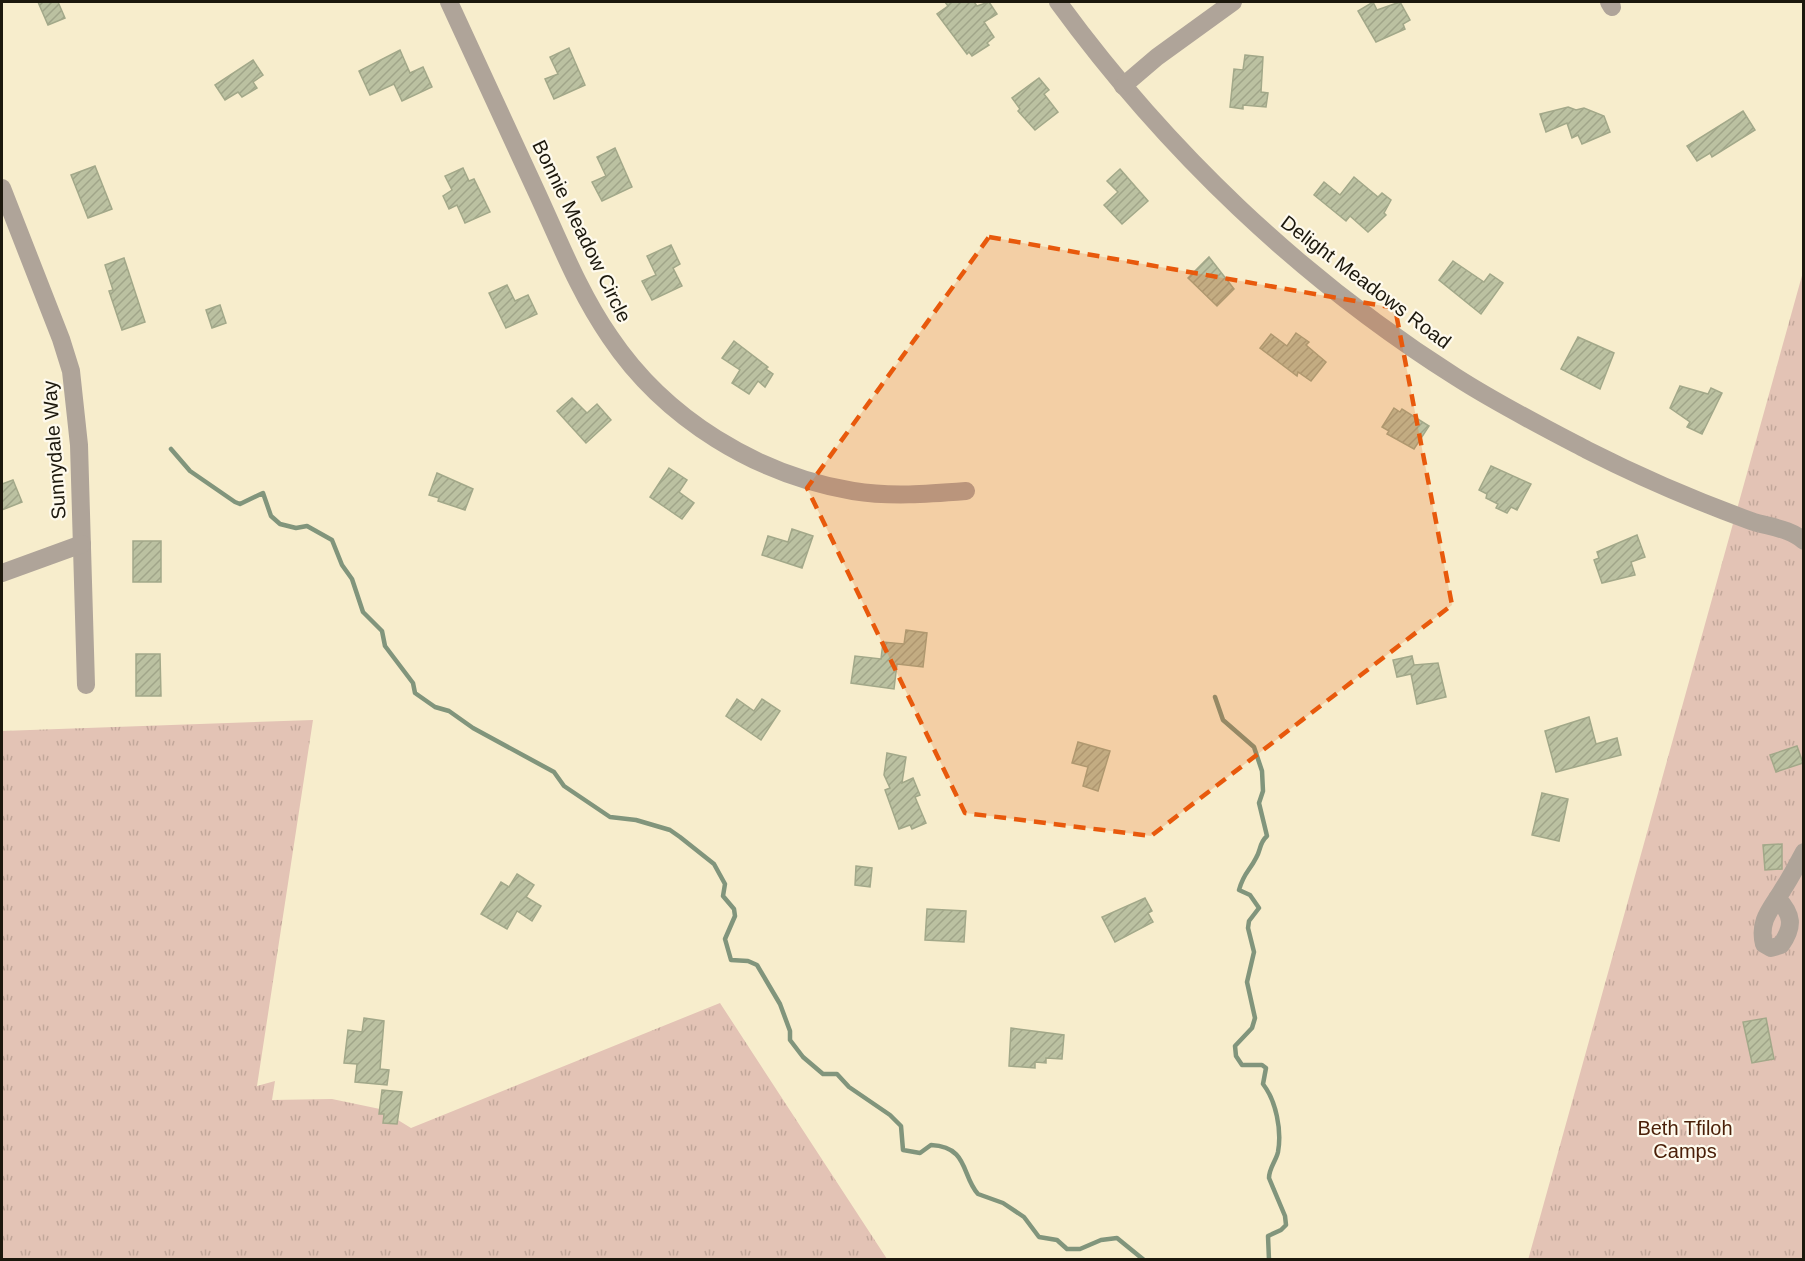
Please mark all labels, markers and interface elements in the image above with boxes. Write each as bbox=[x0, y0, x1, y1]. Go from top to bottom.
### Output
street label: Bonnie Meadow Circle bbox=[528, 136, 636, 326]
street label: Delight Meadows Road bbox=[1277, 211, 1455, 353]
street label: Sunnydale Way bbox=[38, 380, 70, 520]
park label: Beth Tfiloh Camps bbox=[1637, 1117, 1733, 1162]

